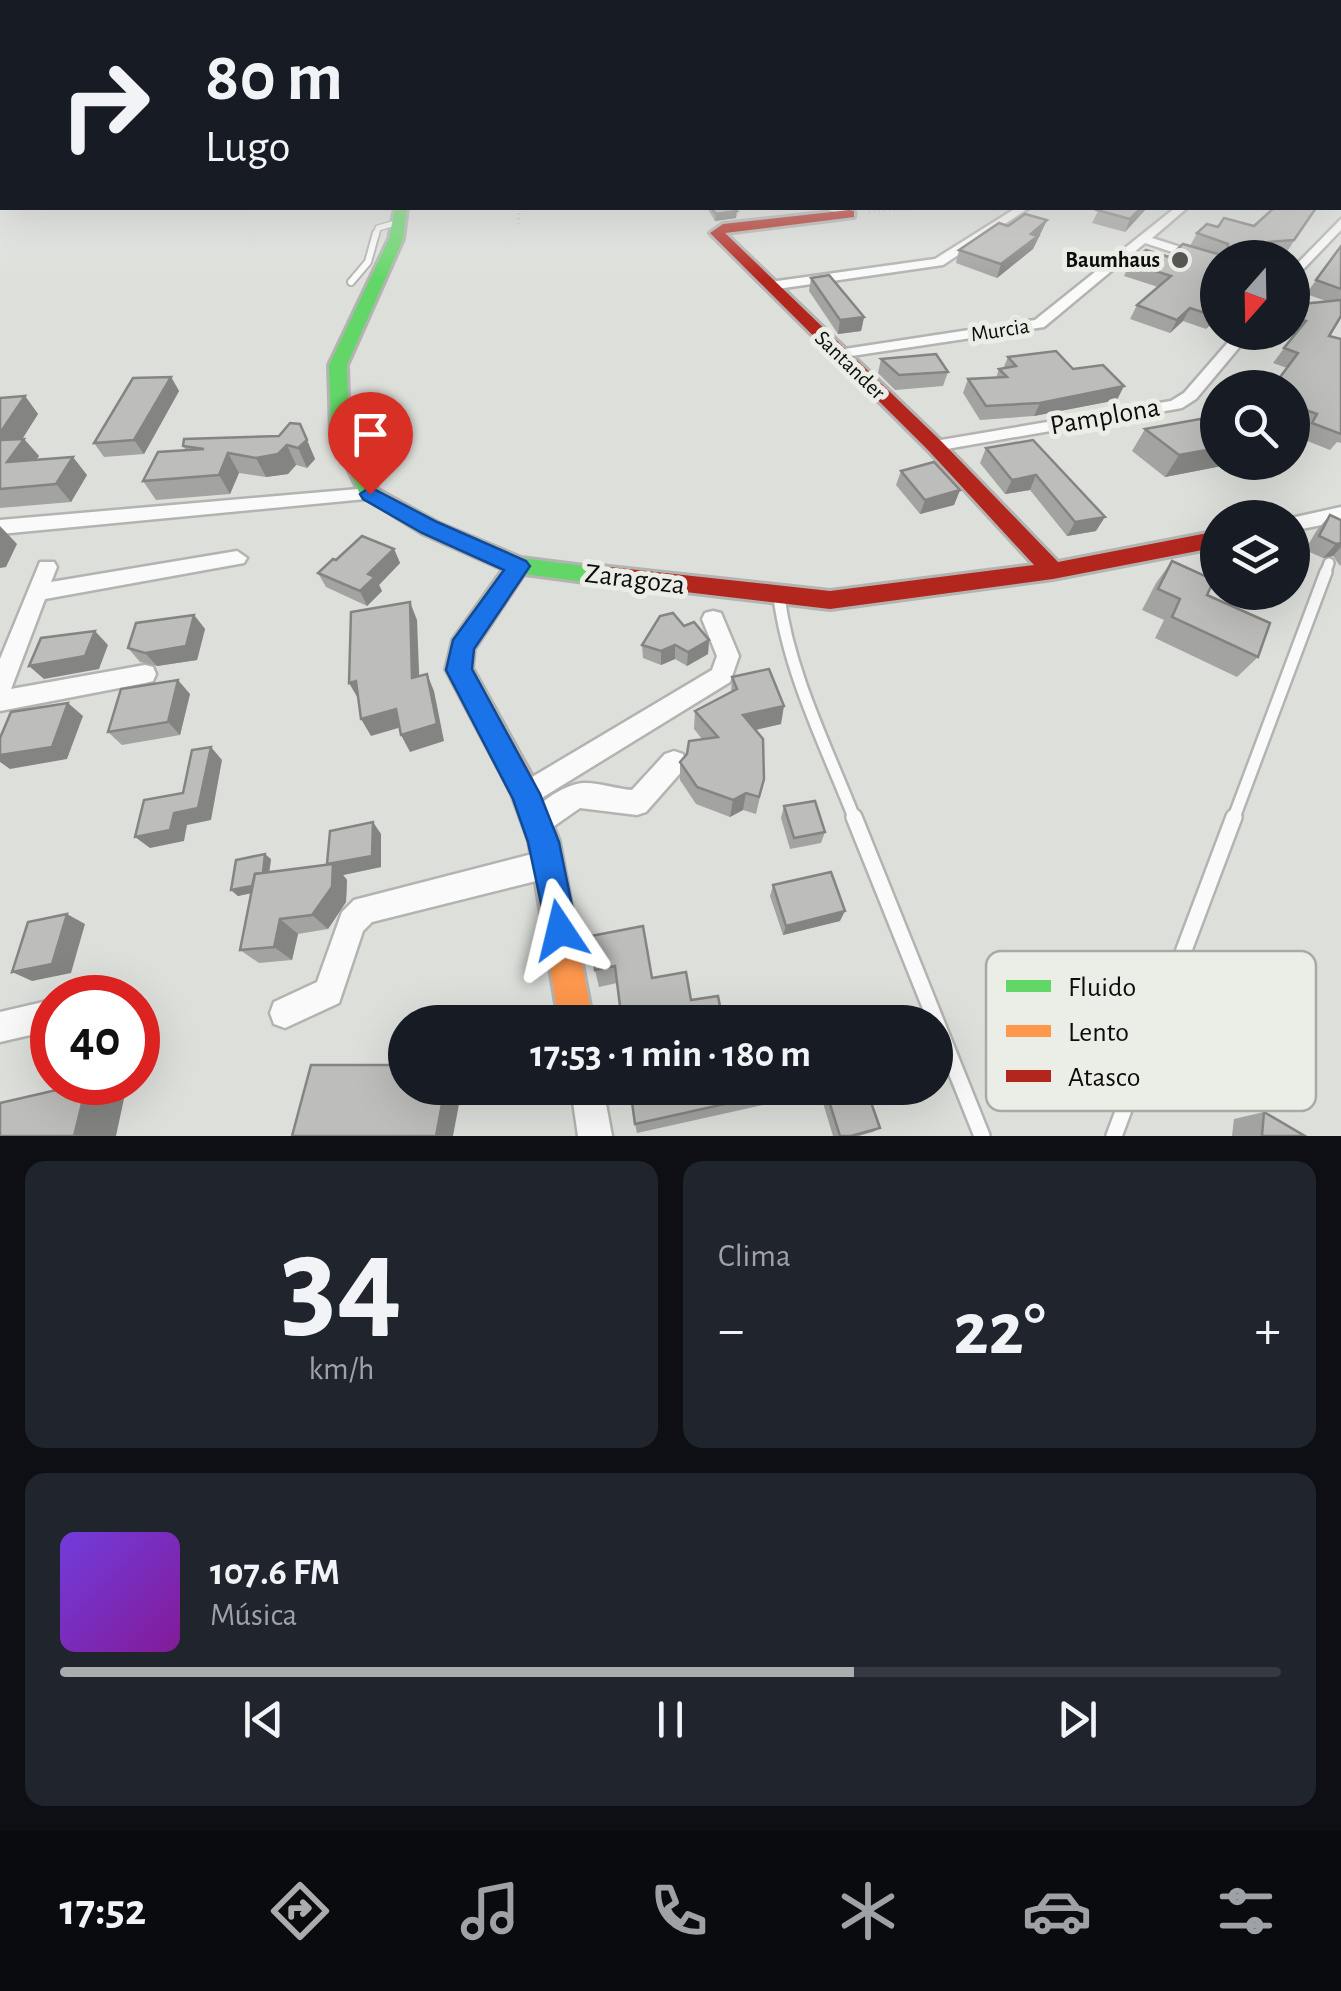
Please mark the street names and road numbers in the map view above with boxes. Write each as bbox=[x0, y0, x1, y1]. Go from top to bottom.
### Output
street label: Murcia bbox=[969, 315, 1031, 345]
street label: Santander bbox=[811, 326, 889, 404]
street label: Pamplona bbox=[1048, 394, 1162, 440]
street label: Zaragoza bbox=[583, 560, 687, 600]

